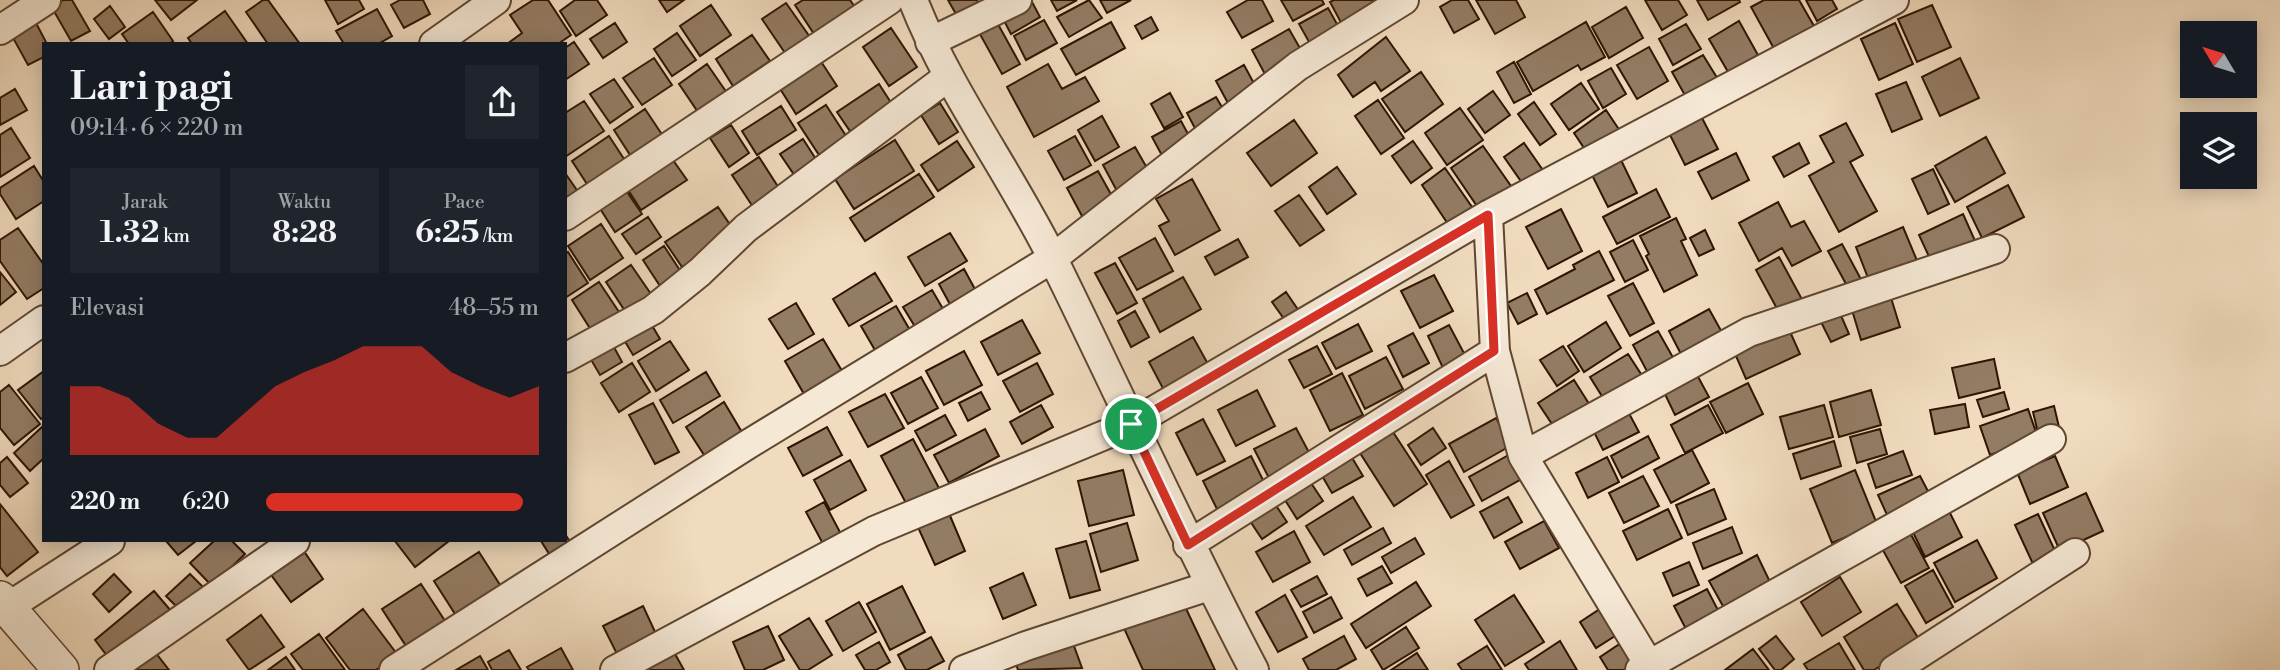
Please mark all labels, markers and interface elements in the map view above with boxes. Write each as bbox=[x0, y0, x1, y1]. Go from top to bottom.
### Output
north arrow bbox=[2180, 21, 2258, 98]
map controls bbox=[2180, 21, 2257, 189]
text: Lari pagi bbox=[70, 64, 233, 111]
button: share bbox=[465, 65, 539, 139]
button: layers bbox=[2180, 112, 2257, 189]
text: 09:14 · 6 × 220 m bbox=[70, 114, 243, 142]
text: Jarak bbox=[122, 190, 168, 214]
text: Waktu bbox=[278, 190, 331, 214]
text: Pace bbox=[444, 190, 485, 214]
text: 1.32 bbox=[100, 214, 159, 252]
text: 8:28 bbox=[272, 214, 337, 252]
text: 6:25 bbox=[415, 214, 479, 252]
text: km bbox=[159, 224, 190, 248]
text: /km bbox=[479, 224, 513, 248]
text: Elevasi bbox=[70, 294, 145, 322]
text: 48–55 m bbox=[449, 294, 539, 322]
pin bbox=[1101, 394, 1161, 454]
icon: arrive bbox=[1112, 405, 1150, 443]
text: 220 m bbox=[70, 488, 140, 516]
text: 6:20 bbox=[182, 488, 230, 516]

